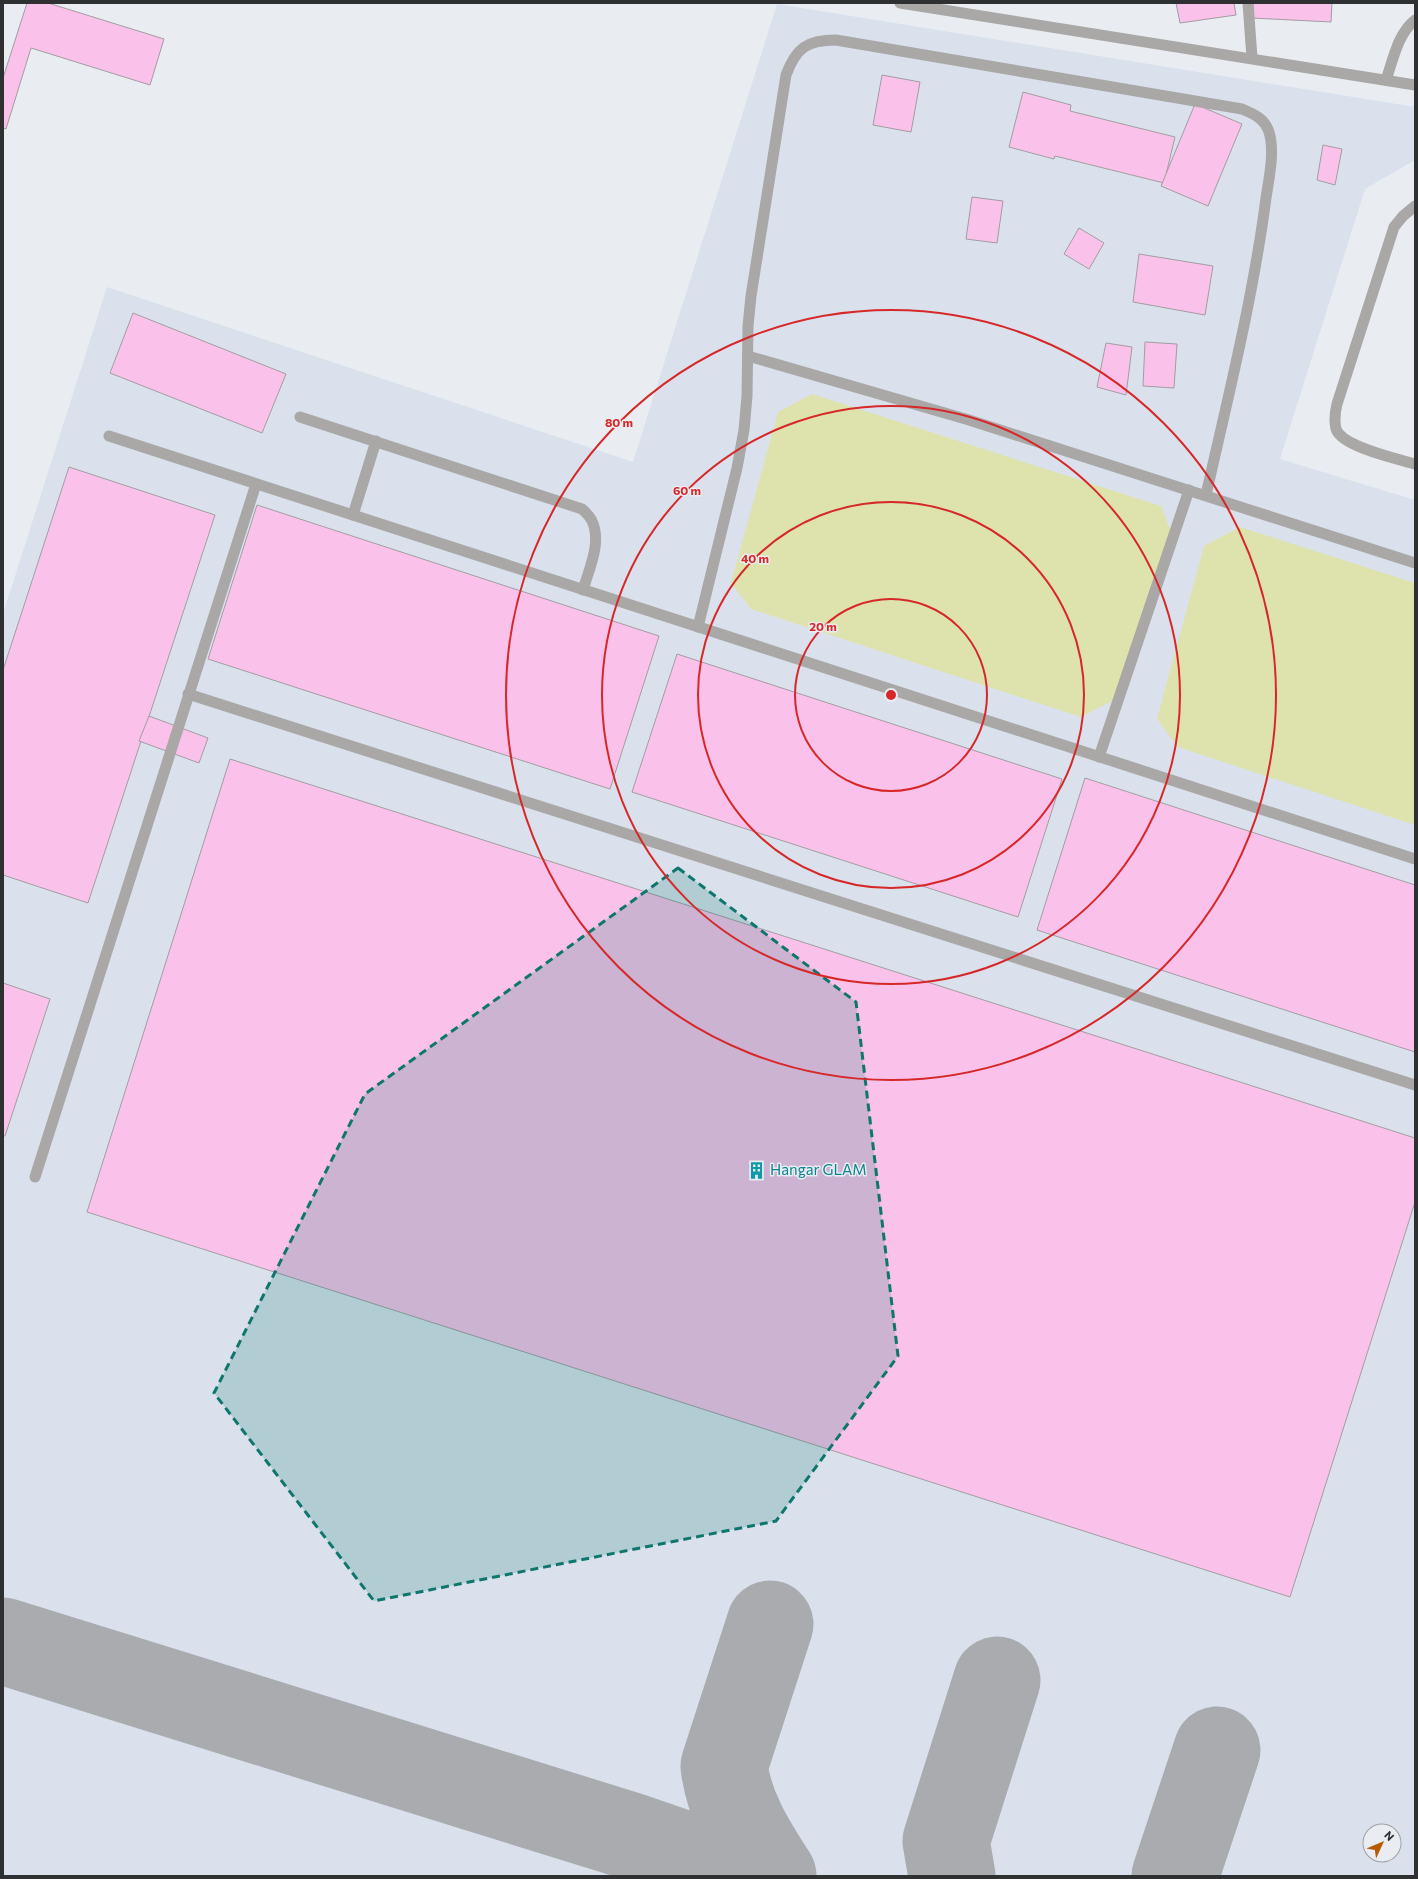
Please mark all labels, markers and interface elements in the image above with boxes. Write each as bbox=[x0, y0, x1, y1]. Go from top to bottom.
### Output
text: 80 m bbox=[605, 415, 633, 429]
text: 60 m bbox=[673, 483, 701, 497]
text: 40 m bbox=[741, 551, 769, 565]
text: 20 m bbox=[809, 619, 837, 633]
centre of rings bbox=[884, 688, 898, 702]
building icon: Hangar GLAM bbox=[747, 1160, 767, 1180]
place label: Hangar GLAM bbox=[770, 1160, 867, 1178]
north arrow bbox=[1362, 1823, 1402, 1863]
text: N bbox=[1382, 1828, 1397, 1843]

